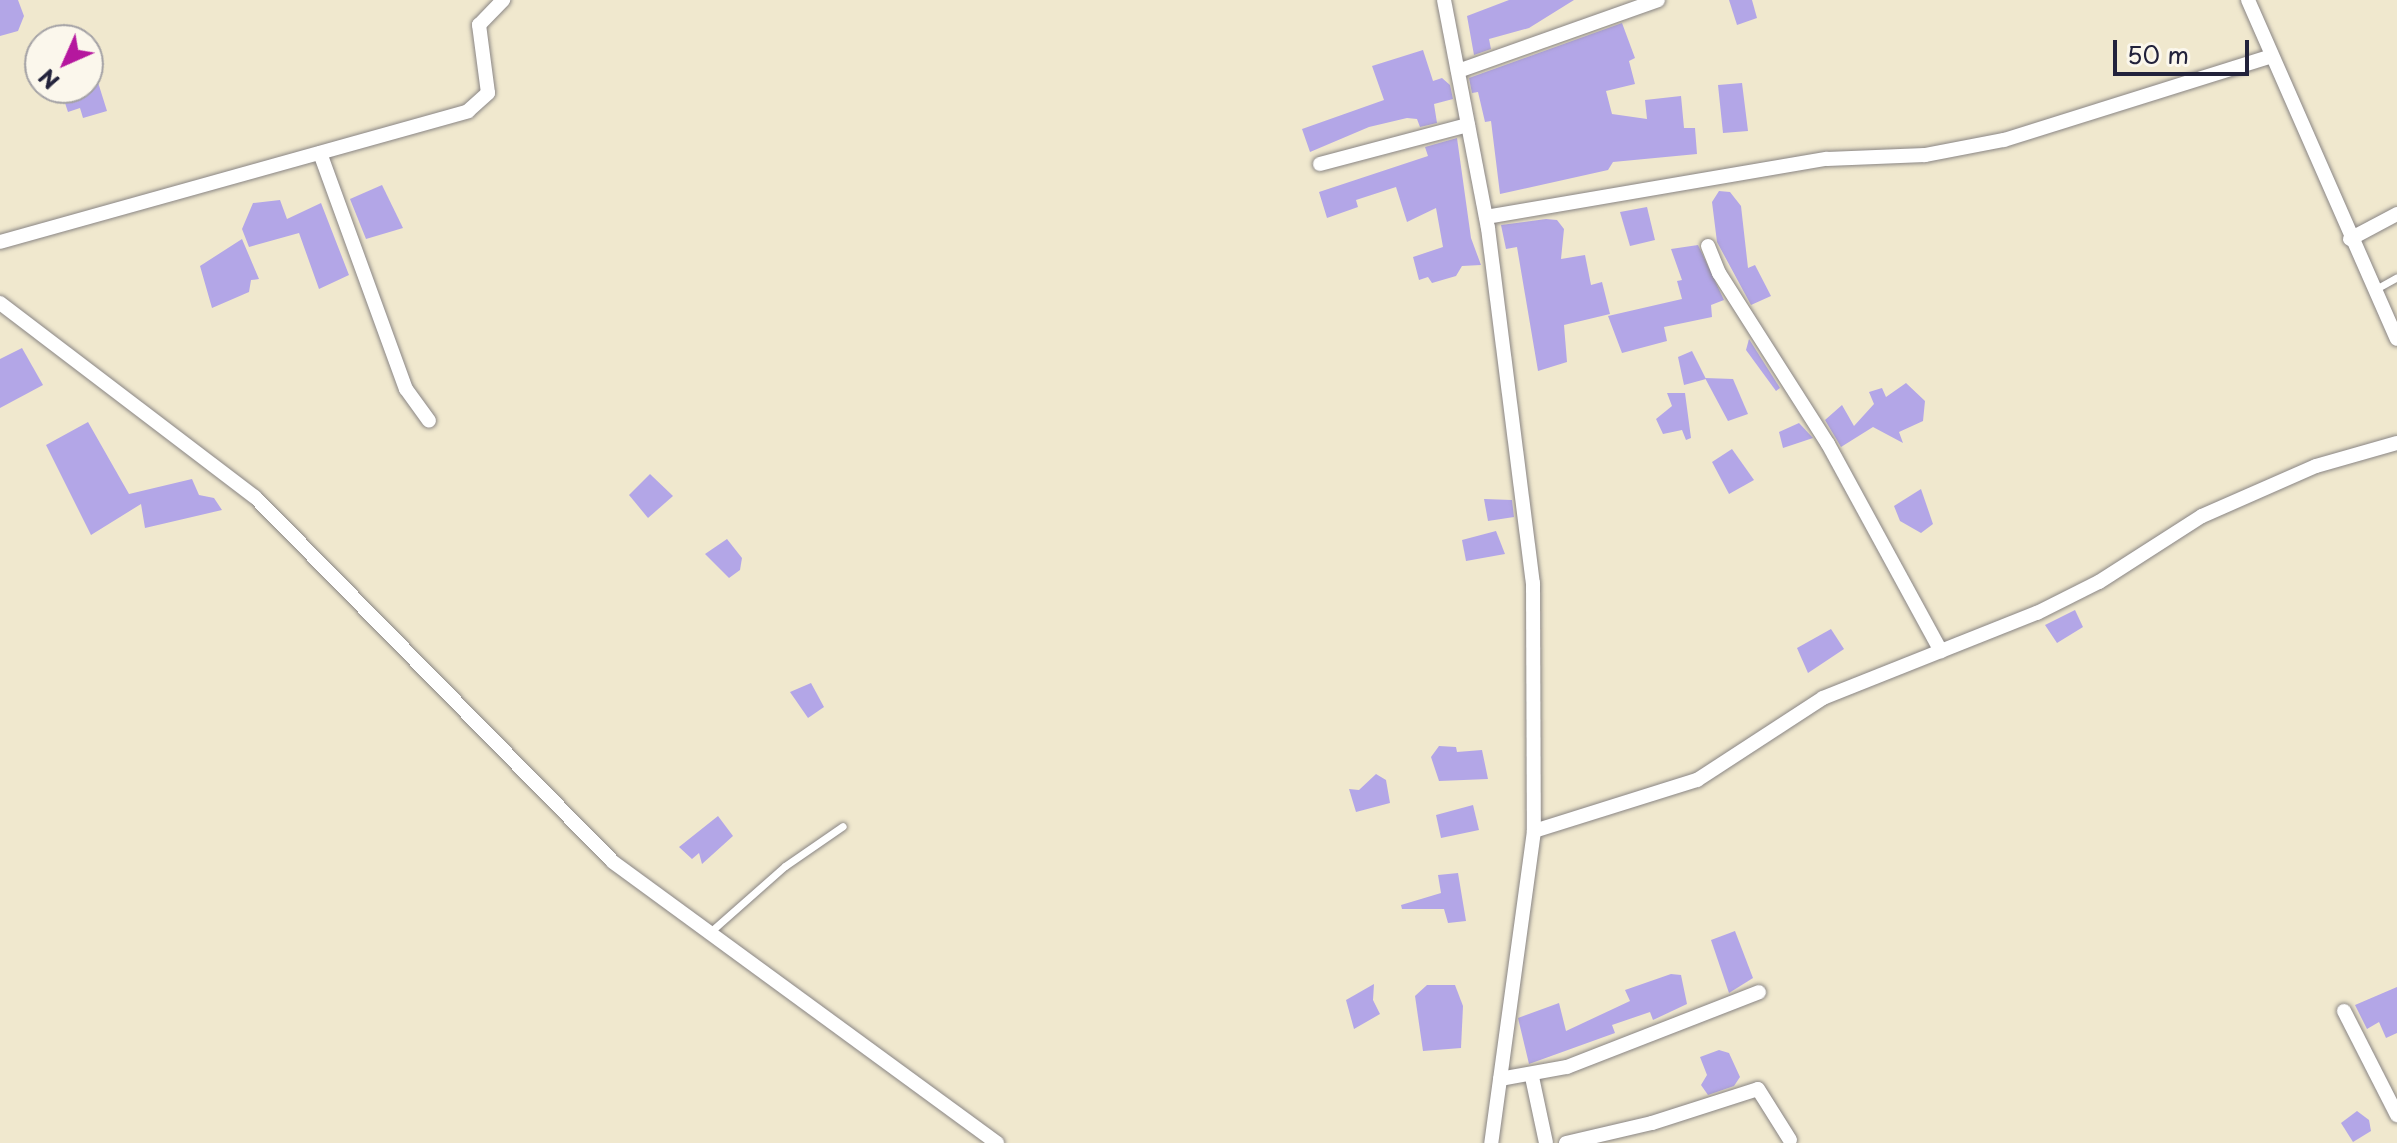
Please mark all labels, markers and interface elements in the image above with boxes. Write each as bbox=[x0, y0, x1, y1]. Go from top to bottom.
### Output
north arrow bbox=[24, 24, 104, 104]
scale bar bbox=[2117, 24, 2253, 74]
text: 50 m bbox=[2127, 36, 2189, 72]
text: N bbox=[30, 62, 66, 98]

